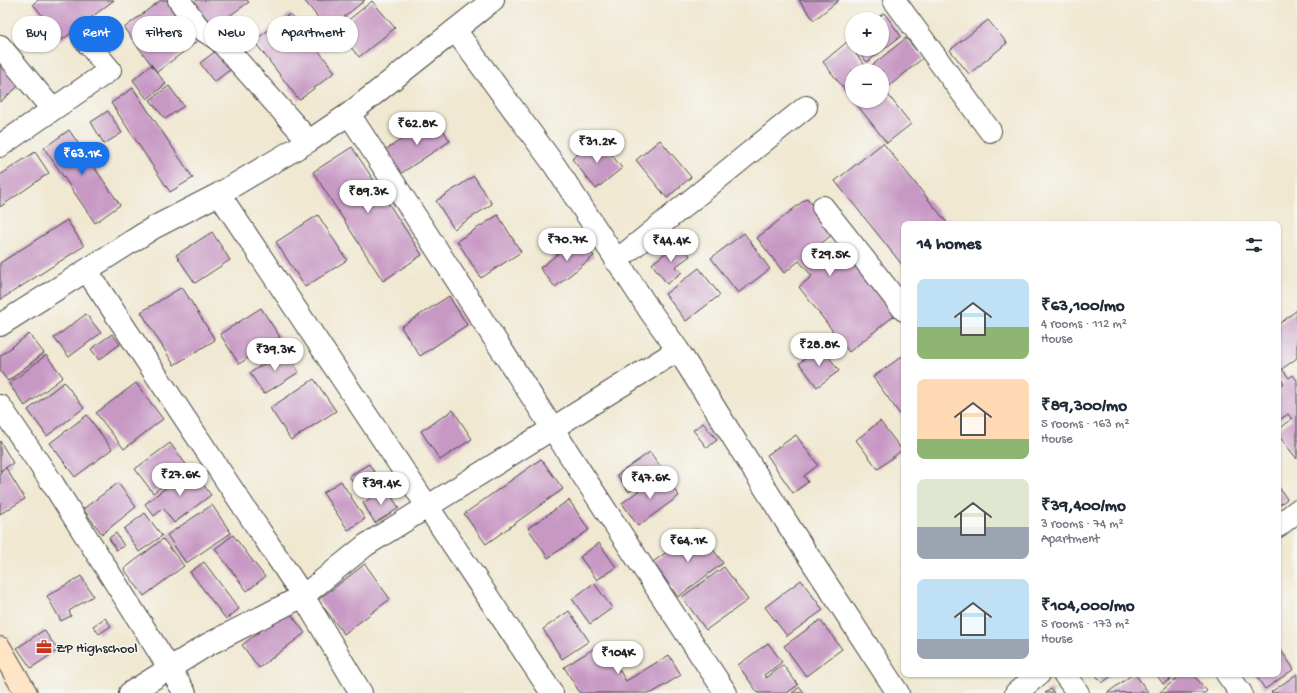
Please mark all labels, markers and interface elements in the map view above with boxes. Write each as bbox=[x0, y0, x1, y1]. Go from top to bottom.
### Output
map controls bbox=[845, 12, 889, 108]
button: + bbox=[845, 12, 889, 56]
chip: Buy bbox=[12, 16, 61, 52]
chip: Rent bbox=[69, 16, 124, 52]
chip: Filters bbox=[132, 16, 196, 52]
chip: New bbox=[204, 16, 259, 52]
chip: Apartment bbox=[267, 16, 358, 52]
button: − bbox=[845, 64, 889, 108]
pin: ₹62.8K bbox=[384, 112, 450, 146]
text: ₹62.8K bbox=[398, 117, 436, 132]
pin: ₹31.2K bbox=[564, 130, 630, 164]
text: ₹31.2K bbox=[578, 135, 616, 150]
pin: ₹63.1K bbox=[49, 142, 115, 176]
text: ₹63.1K bbox=[63, 147, 101, 162]
pin: ₹89.3K bbox=[335, 180, 401, 214]
text: ₹89.3K bbox=[348, 185, 388, 200]
pin: ₹70.7K bbox=[534, 228, 600, 262]
pin: ₹44.4K bbox=[638, 229, 704, 263]
text: ₹70.7K bbox=[547, 233, 587, 248]
text: ₹44.4K bbox=[652, 234, 690, 249]
icon: filters bbox=[1243, 234, 1265, 256]
text: 14 homes bbox=[917, 235, 981, 255]
pin: ₹29.5K bbox=[797, 243, 863, 277]
text: ₹29.5K bbox=[811, 248, 849, 263]
icon: home bbox=[949, 295, 997, 343]
text: ₹63,100/mo bbox=[1041, 297, 1125, 317]
text: 4 rooms · 112 m² bbox=[1041, 317, 1127, 332]
text: House bbox=[1041, 332, 1073, 347]
pin: ₹28.8K bbox=[786, 333, 852, 367]
pin: ₹39.3K bbox=[242, 338, 308, 372]
text: ₹28.8K bbox=[799, 338, 839, 353]
text: ₹39.3K bbox=[256, 343, 294, 358]
icon: home bbox=[949, 395, 997, 443]
text: ₹89,300/mo bbox=[1041, 397, 1127, 417]
text: 5 rooms · 163 m² bbox=[1041, 417, 1129, 432]
text: House bbox=[1041, 432, 1073, 447]
pin: ₹27.6K bbox=[147, 463, 213, 497]
pin: ₹47.6K bbox=[617, 466, 683, 500]
text: ₹27.6K bbox=[161, 468, 199, 483]
text: ₹47.6K bbox=[631, 471, 669, 486]
pin: ₹39.4K bbox=[348, 472, 414, 506]
text: ₹39.4K bbox=[362, 477, 400, 492]
icon: home bbox=[949, 495, 997, 543]
text: ₹39,400/mo bbox=[1041, 497, 1126, 517]
text: 3 rooms · 74 m² bbox=[1041, 517, 1124, 532]
pin: ₹64.1K bbox=[655, 529, 721, 563]
text: Apartment bbox=[1041, 532, 1100, 547]
text: ₹64.1K bbox=[670, 534, 706, 549]
icon: home bbox=[949, 595, 997, 643]
text: ₹104,000/mo bbox=[1041, 597, 1135, 617]
text: 5 rooms · 173 m² bbox=[1041, 617, 1129, 632]
text: House bbox=[1041, 632, 1073, 647]
office icon: ZP Highschool bbox=[35, 638, 53, 656]
place label: ZP Highschool bbox=[56, 641, 138, 658]
pin: ₹104K bbox=[590, 641, 646, 675]
text: ₹104K bbox=[601, 646, 635, 661]

